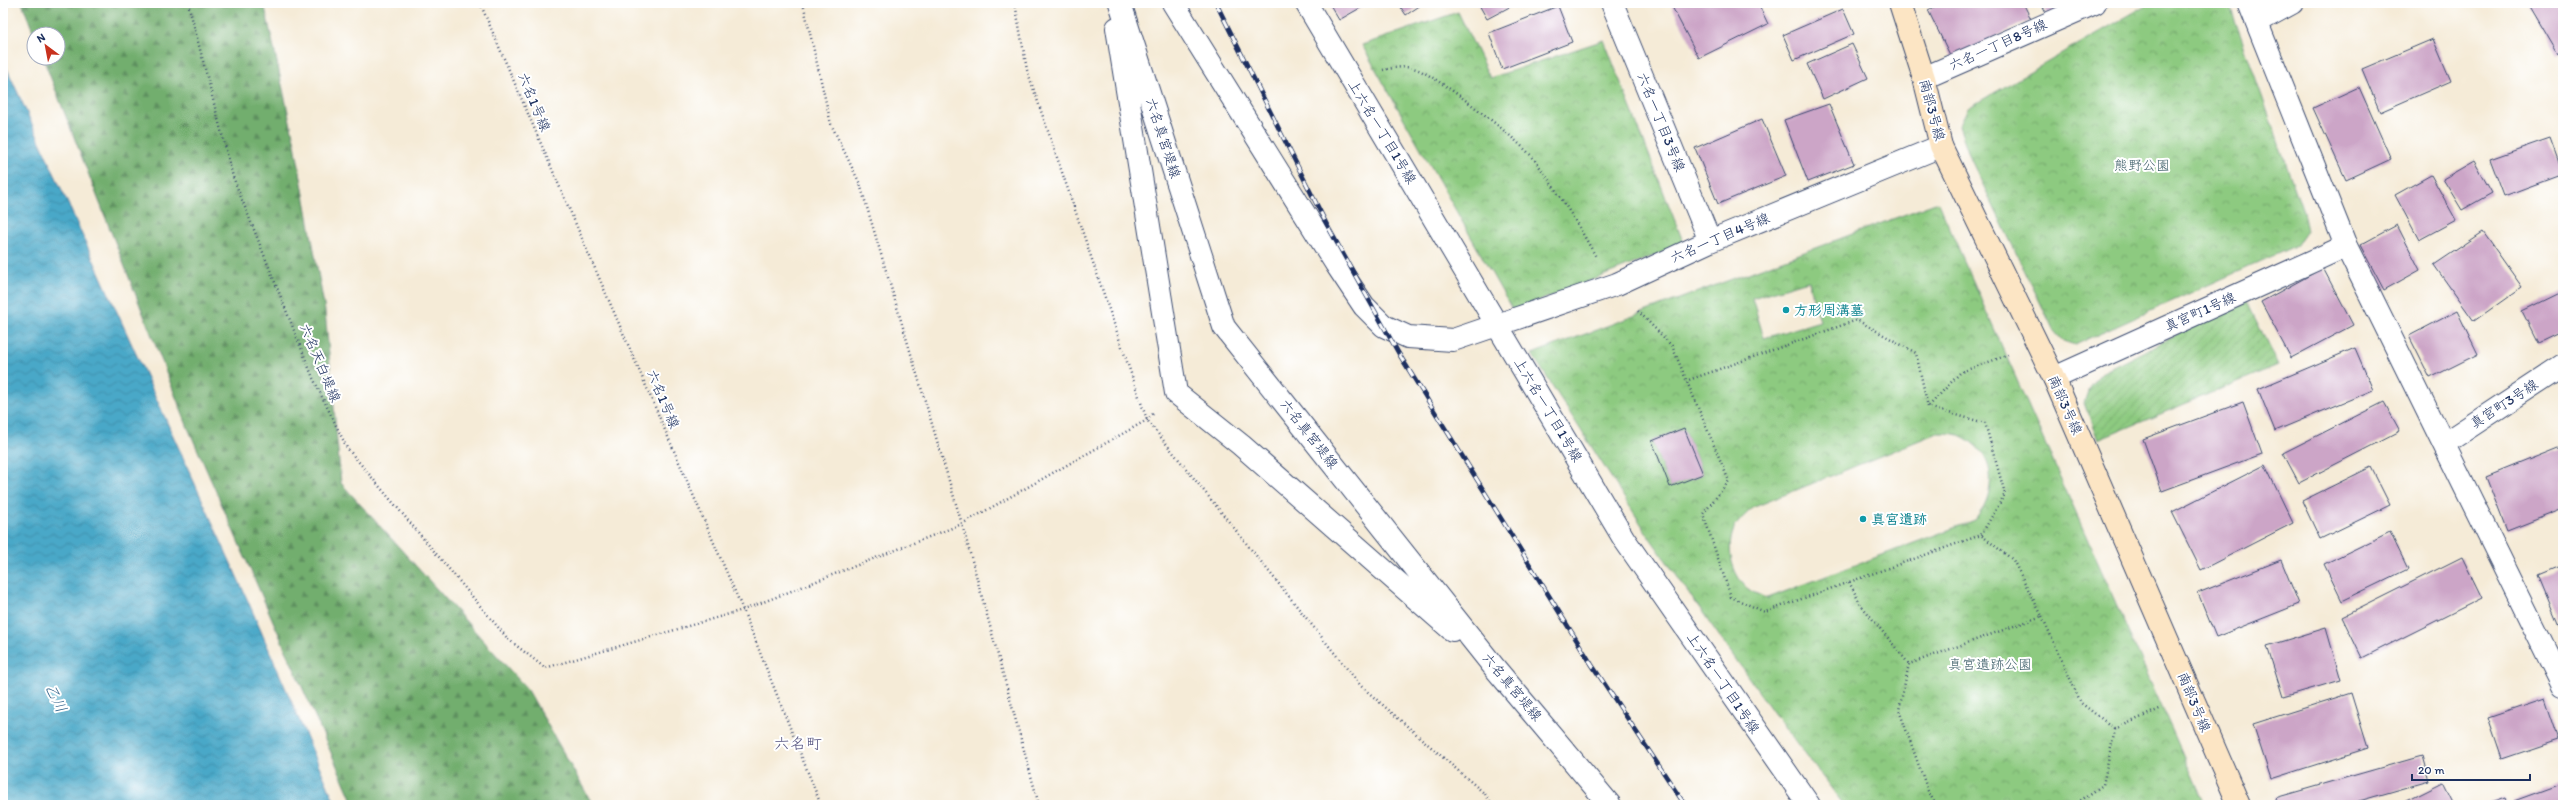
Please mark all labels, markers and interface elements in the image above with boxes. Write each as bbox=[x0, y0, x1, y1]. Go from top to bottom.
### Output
street label: 六名一丁目8号線 bbox=[1946, 16, 2050, 74]
north arrow bbox=[26, 26, 66, 66]
text: N bbox=[34, 30, 48, 45]
street label: 六名1号線 bbox=[514, 70, 554, 134]
street label: 六名一丁目3号線 bbox=[1633, 70, 1689, 174]
street label: 上六名一丁目1号線 bbox=[1344, 77, 1420, 187]
street label: 南部3号線 bbox=[1916, 77, 1948, 143]
street label: 六名真宮堤線 bbox=[1142, 95, 1184, 181]
park label: 熊野公園 bbox=[2114, 157, 2170, 174]
street label: 六名一丁目4号線 bbox=[1668, 209, 1772, 267]
street label: 真宮町1号線 bbox=[2162, 289, 2238, 335]
place label: 方形周溝墓 bbox=[1794, 302, 1864, 319]
marker: 方形周溝墓 bbox=[1781, 305, 1791, 315]
street label: 六名天白堤線 bbox=[296, 321, 344, 405]
street label: 上六名一丁目1号線 bbox=[1510, 355, 1586, 465]
street label: 六名1号線 bbox=[643, 367, 683, 431]
street label: 南部3号線 bbox=[2044, 372, 2086, 438]
street label: 真宮町3号線 bbox=[2467, 376, 2541, 432]
street label: 六名真宮堤線 bbox=[1276, 396, 1342, 472]
place label: 真宮遺跡 bbox=[1871, 511, 1927, 528]
marker: 真宮遺跡 bbox=[1858, 514, 1868, 524]
street label: 上六名一丁目1号線 bbox=[1683, 629, 1763, 737]
street label: 六名真宮堤線 bbox=[1478, 649, 1546, 725]
park label: 真宮遺跡公園 bbox=[1948, 656, 2032, 673]
street label: 南部3号線 bbox=[2174, 669, 2214, 735]
water label: 乙川 bbox=[41, 681, 71, 715]
district label: 六名町 bbox=[774, 734, 822, 753]
scale bar bbox=[2412, 756, 2530, 782]
text: 20 m bbox=[2418, 763, 2445, 777]

